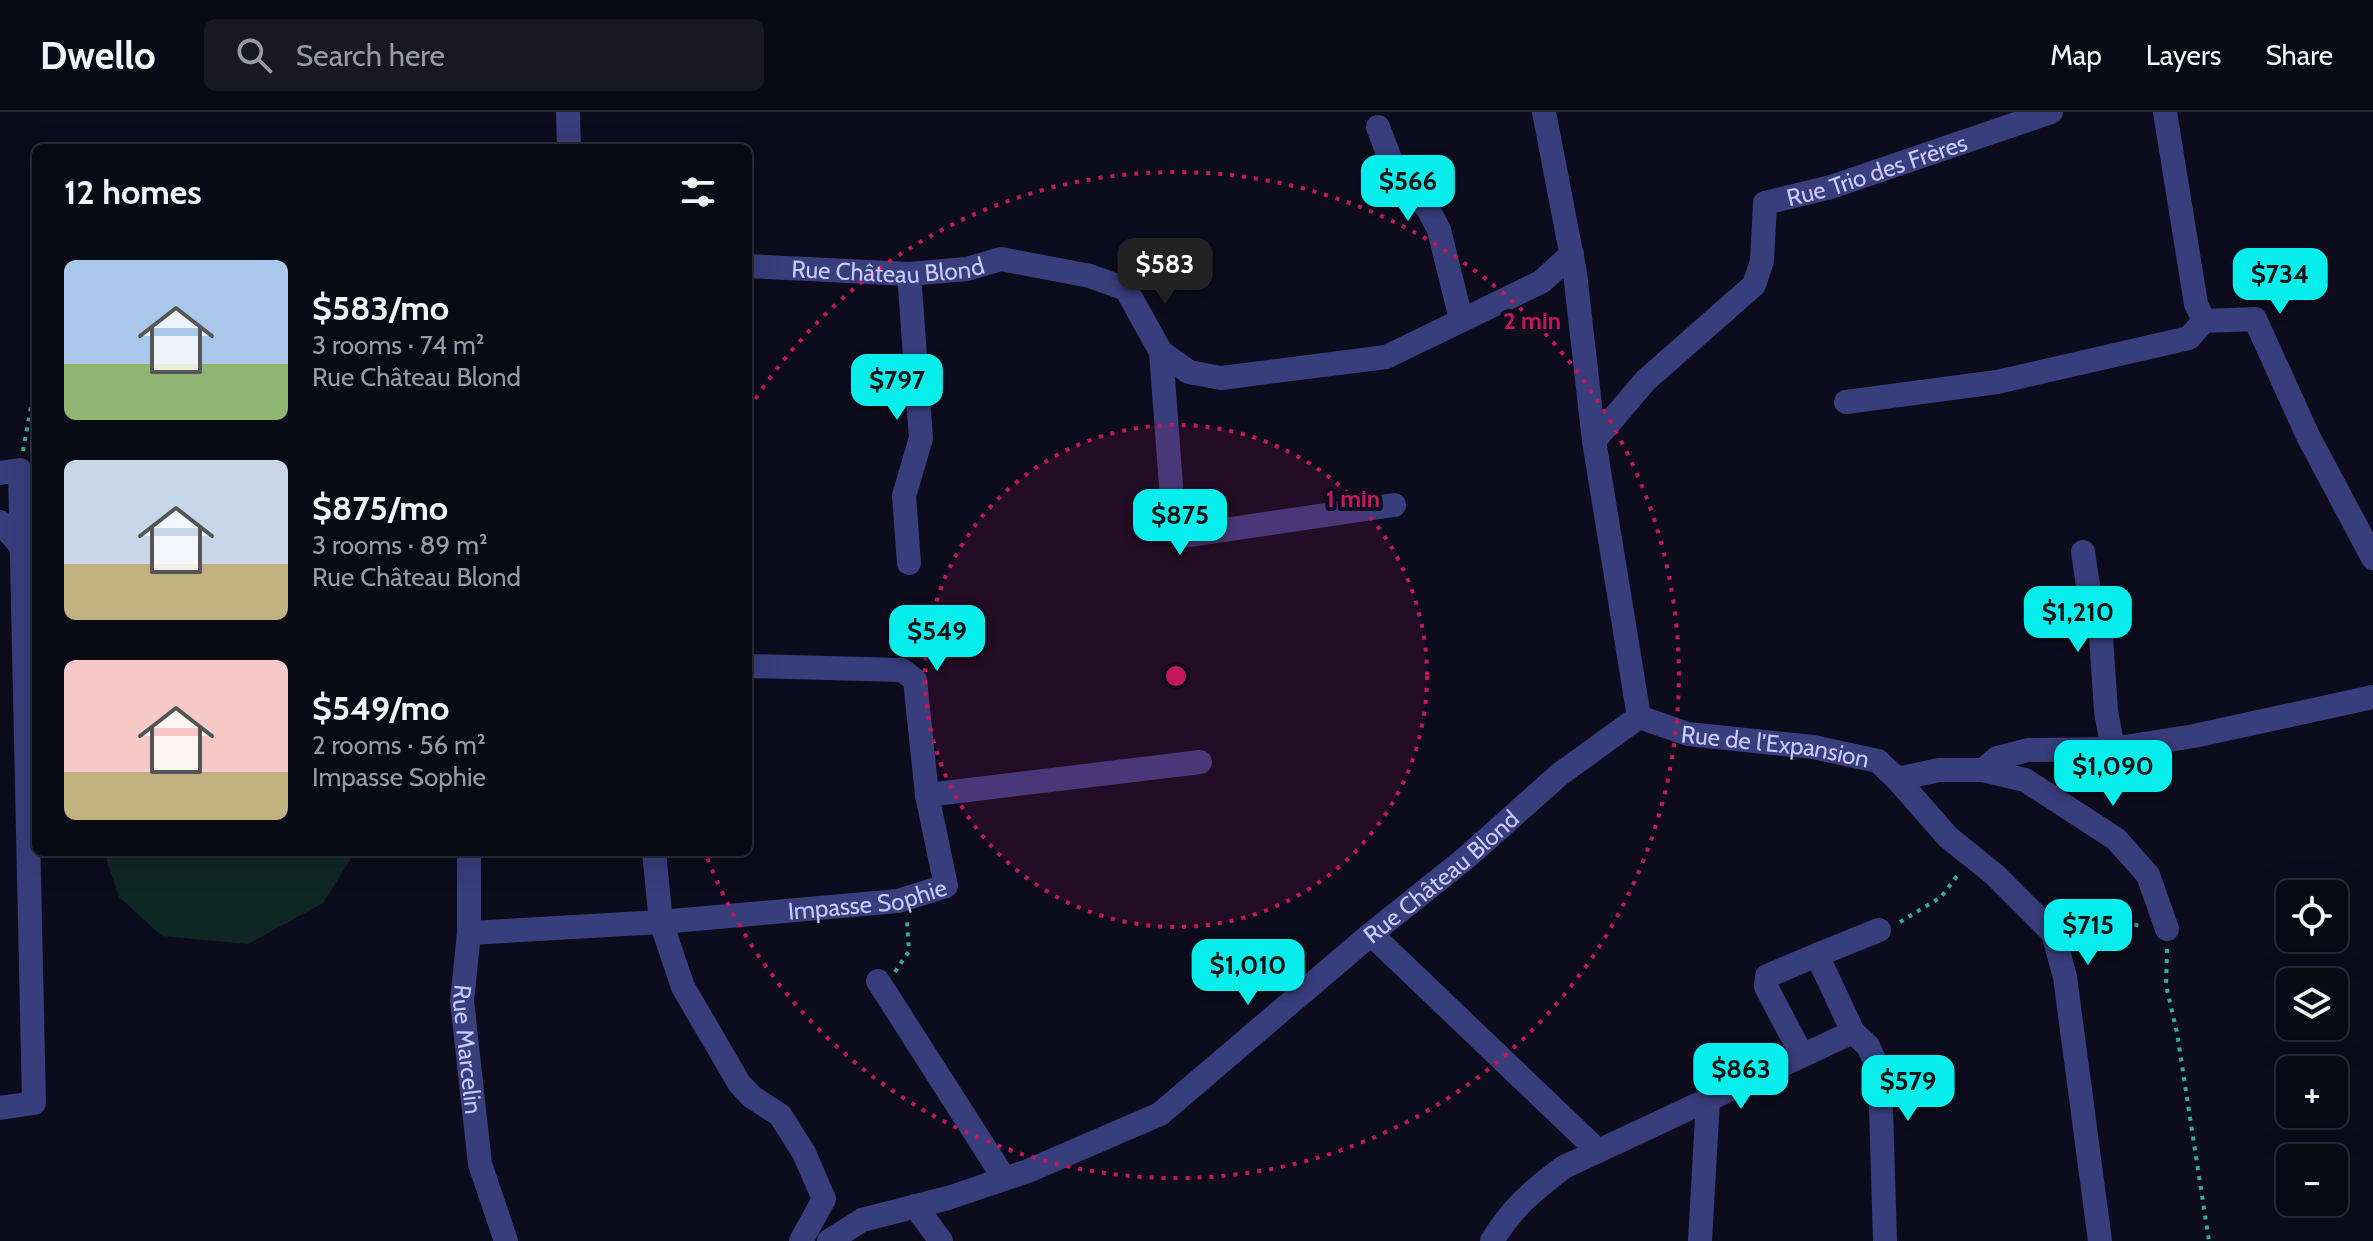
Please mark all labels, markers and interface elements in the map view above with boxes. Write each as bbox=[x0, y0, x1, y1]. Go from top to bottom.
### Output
search box bbox=[204, 19, 764, 91]
text: Dwello bbox=[40, 32, 156, 79]
icon: search bbox=[232, 33, 276, 77]
text: Search here bbox=[296, 37, 445, 74]
text: Map bbox=[2050, 38, 2102, 72]
text: Layers bbox=[2146, 38, 2221, 72]
text: Share bbox=[2265, 38, 2333, 72]
street label: Rue Trio des Frères bbox=[1784, 127, 1971, 212]
pin: $566 bbox=[1361, 155, 1455, 223]
text: $566 bbox=[1379, 165, 1437, 197]
icon: filters bbox=[676, 170, 720, 214]
text: 12 homes bbox=[64, 171, 202, 213]
pin: $583 bbox=[1118, 238, 1212, 306]
text: $583 bbox=[1136, 248, 1194, 280]
pin: $734 bbox=[2233, 248, 2327, 316]
street label: Rue Château Blond bbox=[791, 250, 988, 289]
text: $734 bbox=[2251, 258, 2309, 290]
text: $583/mo bbox=[312, 287, 449, 329]
icon: home bbox=[128, 292, 224, 388]
text: 2 min bbox=[1503, 306, 1561, 335]
text: 3 rooms · 74 m² bbox=[312, 329, 484, 361]
pin: $797 bbox=[850, 354, 944, 422]
text: Rue Château Blond bbox=[312, 361, 521, 393]
text: $797 bbox=[869, 364, 925, 396]
text: 1 min bbox=[1326, 484, 1380, 513]
text: $875/mo bbox=[312, 487, 448, 529]
pin: $875 bbox=[1133, 489, 1227, 557]
icon: home bbox=[128, 492, 224, 588]
text: $875 bbox=[1151, 499, 1209, 531]
text: 3 rooms · 89 m² bbox=[312, 529, 488, 561]
text: Rue Château Blond bbox=[312, 561, 521, 593]
pin: $1,210 bbox=[2013, 586, 2143, 654]
text: $1,210 bbox=[2042, 596, 2114, 628]
pin: $549 bbox=[890, 605, 984, 673]
text: $549 bbox=[907, 615, 967, 647]
centre of rings bbox=[1162, 662, 1190, 690]
text: $549/mo bbox=[312, 687, 449, 729]
icon: home bbox=[128, 692, 224, 788]
street label: Rue de l'Expansion bbox=[1680, 719, 1872, 773]
text: 2 rooms · 56 m² bbox=[312, 729, 486, 761]
pin: $1,090 bbox=[2048, 740, 2178, 808]
text: $1,090 bbox=[2072, 750, 2154, 782]
text: Impasse Sophie bbox=[312, 761, 486, 793]
street label: Rue Château Blond bbox=[1357, 804, 1524, 949]
street label: Impasse Sophie bbox=[787, 872, 950, 925]
map controls bbox=[2276, 880, 2348, 1216]
button: locate bbox=[2276, 880, 2348, 952]
pin: $715 bbox=[2041, 899, 2135, 967]
text: $715 bbox=[2062, 909, 2114, 941]
pin: $1,010 bbox=[1183, 939, 1313, 1007]
text: $1,010 bbox=[1210, 949, 1286, 981]
button: layers bbox=[2276, 968, 2348, 1040]
street label: Rue Marcelin bbox=[447, 983, 489, 1115]
pin: $863 bbox=[1694, 1043, 1788, 1111]
text: $863 bbox=[1711, 1053, 1771, 1085]
pin: $579 bbox=[1861, 1055, 1955, 1123]
button: + bbox=[2276, 1056, 2348, 1128]
text: $579 bbox=[1880, 1065, 1936, 1097]
button: − bbox=[2276, 1144, 2348, 1216]

